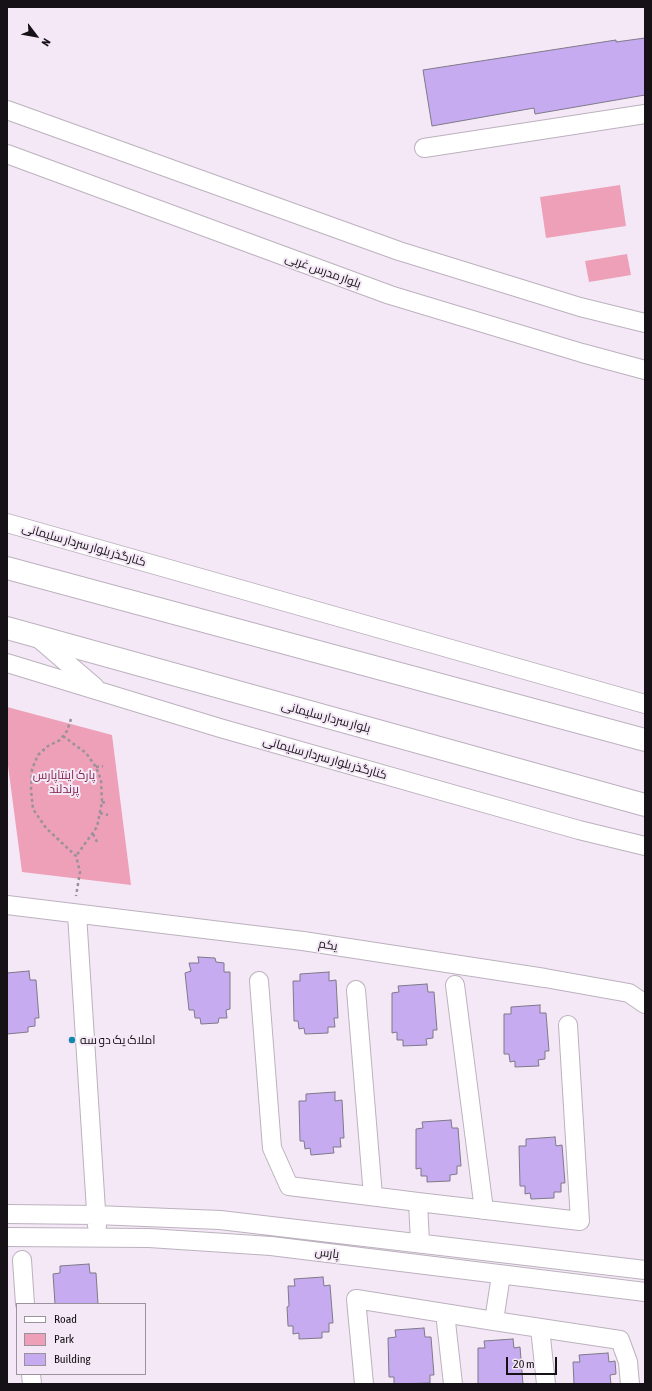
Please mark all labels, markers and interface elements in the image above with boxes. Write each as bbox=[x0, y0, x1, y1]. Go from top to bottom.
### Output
north arrow bbox=[16, 16, 56, 56]
text: N bbox=[39, 36, 53, 48]
street label: بلوار مدرس غربی bbox=[283, 251, 363, 291]
street label: کنارگذر بلوار سردار سلیمانی bbox=[20, 520, 148, 570]
street label: بلوار سردار سلیمانی bbox=[280, 698, 372, 736]
street label: کنارگذر بلوار سردار سلیمانی bbox=[261, 733, 389, 783]
park label: پارک اینتاپارس پرندلند bbox=[33, 768, 95, 796]
street label: یکم bbox=[317, 936, 339, 954]
place label: املاک یک دو سه bbox=[80, 1033, 156, 1047]
marker: املاک یک دو سه bbox=[67, 1035, 77, 1045]
street label: پارس bbox=[314, 1244, 340, 1262]
legend bbox=[16, 1303, 146, 1375]
text: Road bbox=[54, 1312, 77, 1326]
text: Park bbox=[54, 1332, 74, 1346]
scale bar bbox=[508, 1349, 559, 1375]
text: Building bbox=[54, 1352, 91, 1366]
text: 20 m bbox=[513, 1357, 535, 1371]

